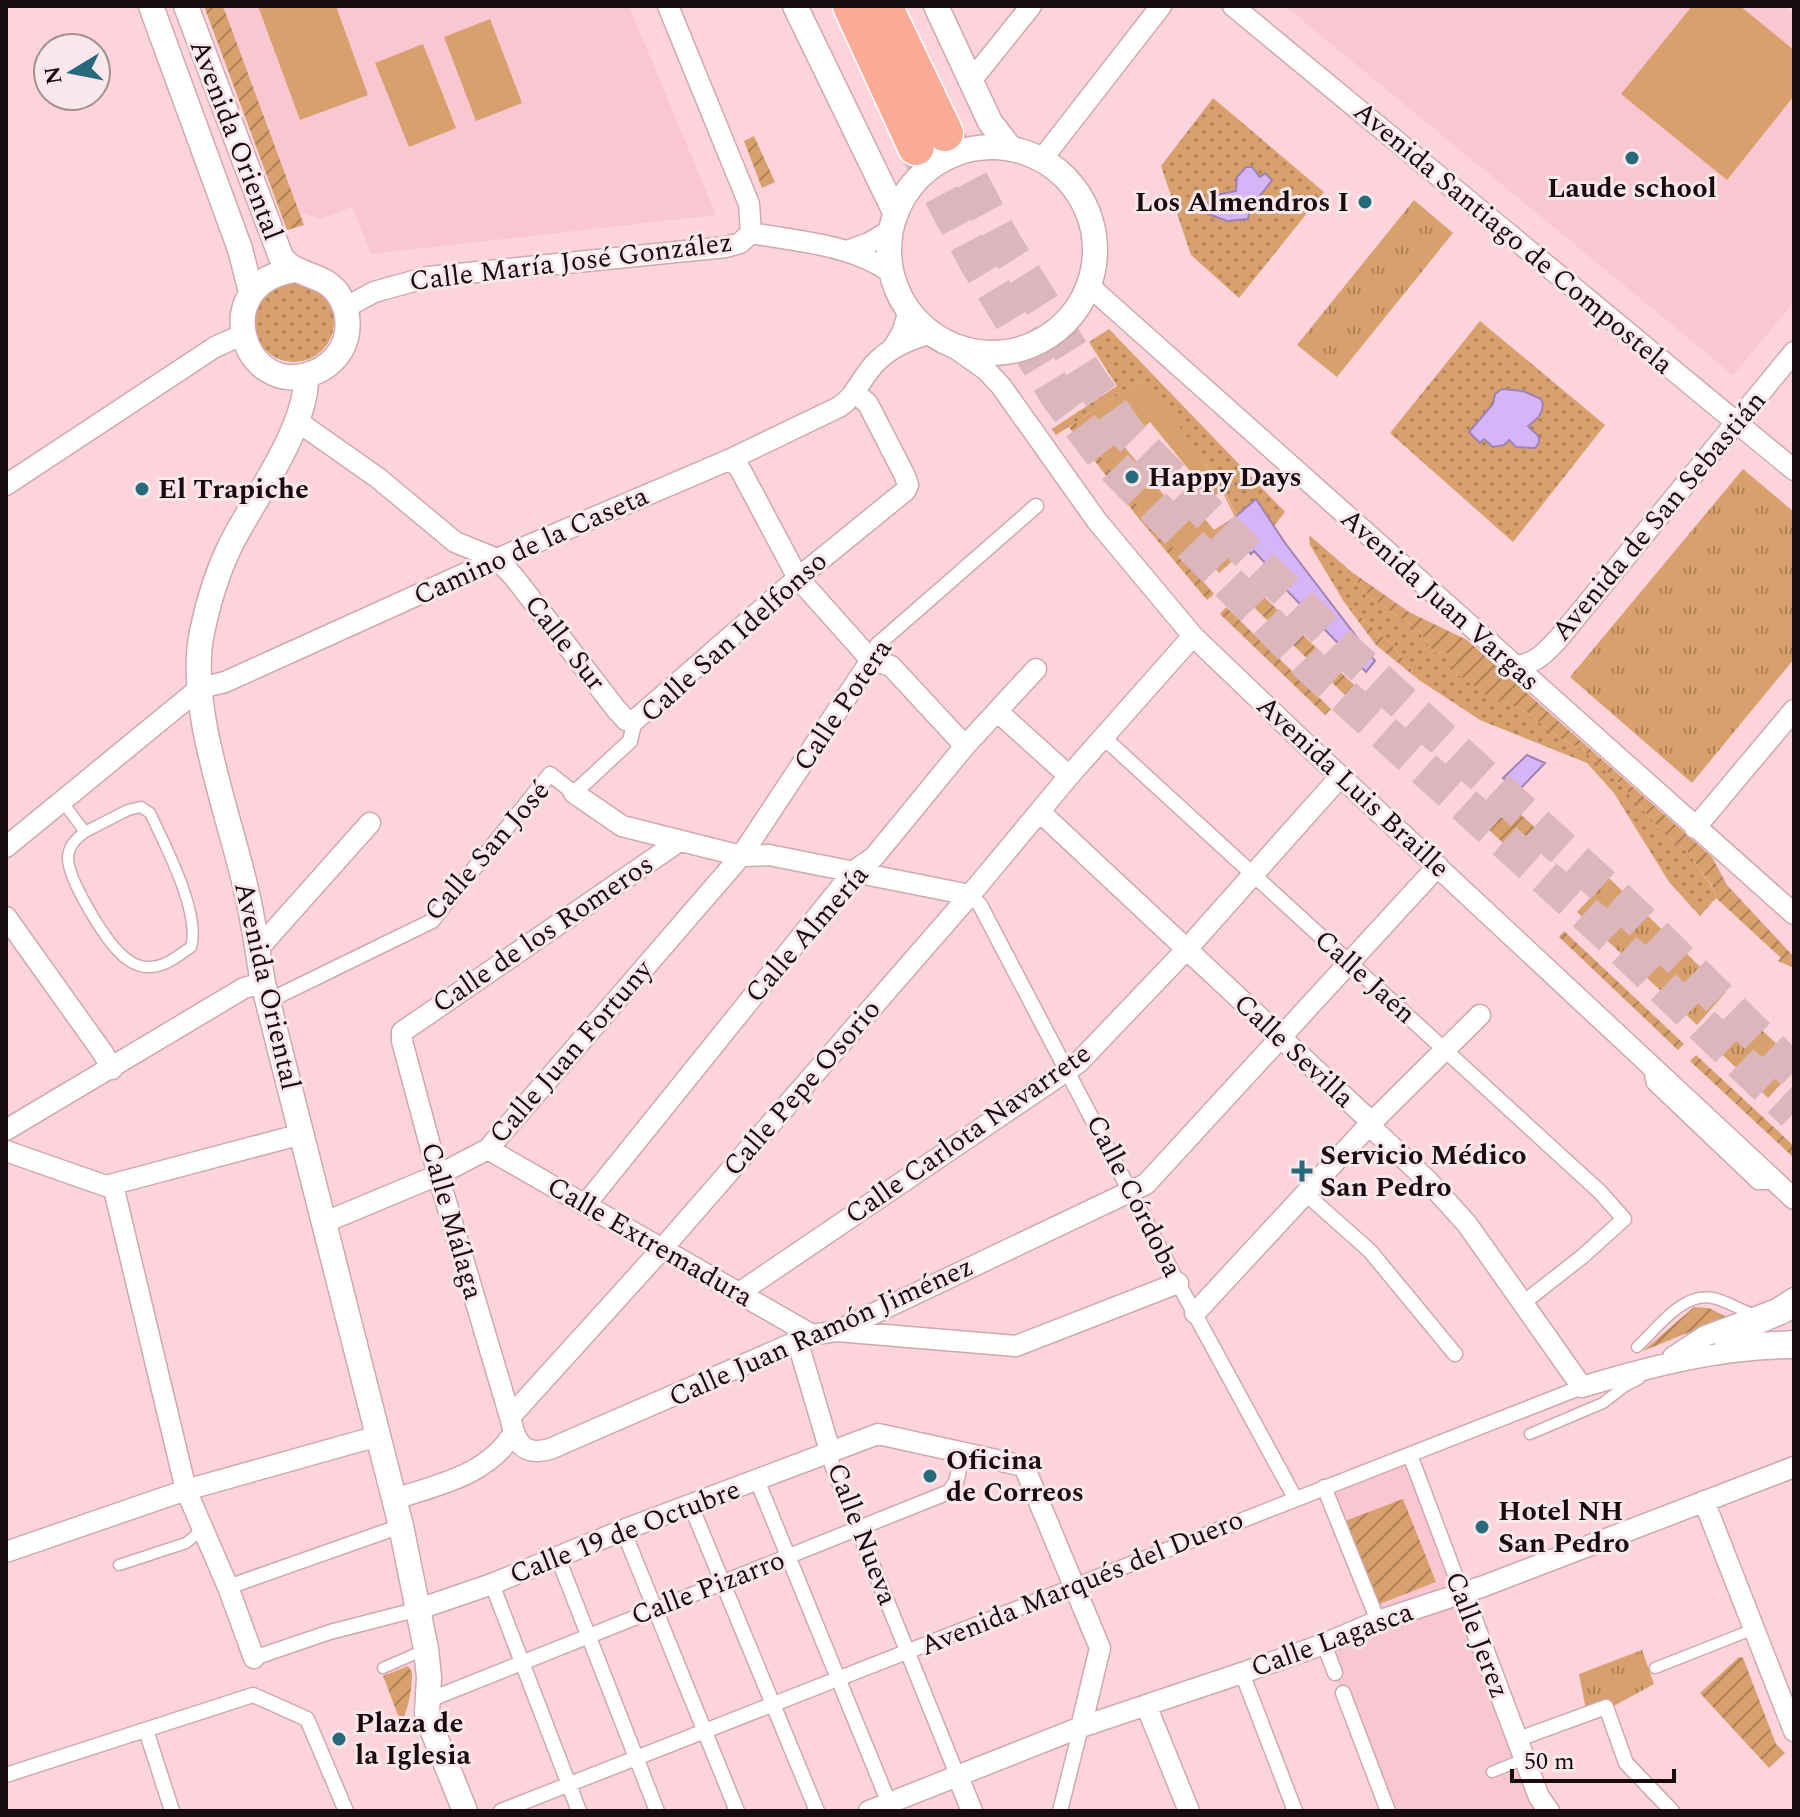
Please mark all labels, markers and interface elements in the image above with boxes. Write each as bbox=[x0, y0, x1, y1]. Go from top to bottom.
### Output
north arrow bbox=[32, 32, 112, 112]
street label: Avenida Oriental bbox=[178, 33, 294, 247]
text: N bbox=[36, 63, 72, 87]
street label: Avenida Santiago de Compostela bbox=[1343, 91, 1683, 385]
marker: Laude school bbox=[1623, 149, 1641, 167]
place label: Laude school bbox=[1547, 167, 1717, 210]
place label: Los Almendros I bbox=[1135, 181, 1349, 224]
marker: Los Almendros I bbox=[1356, 193, 1374, 211]
street label: Calle María José González bbox=[407, 221, 735, 303]
street label: Avenida de San Sebastián bbox=[1541, 381, 1777, 651]
place label: Happy Days bbox=[1148, 456, 1302, 499]
place label: El Trapiche bbox=[158, 468, 309, 511]
marker: Happy Days bbox=[1123, 468, 1141, 486]
street label: Camino de la Caseta bbox=[406, 475, 656, 617]
marker: El Trapiche bbox=[133, 480, 151, 498]
street label: Avenida Juan Vargas bbox=[1330, 498, 1550, 702]
street label: Calle San Idelfonso bbox=[630, 541, 838, 733]
street label: Calle Sur bbox=[513, 585, 617, 701]
street label: Calle Potera bbox=[783, 630, 903, 780]
street label: Avenida Luis Braille bbox=[1246, 685, 1460, 889]
street label: Calle San José bbox=[414, 771, 560, 931]
street label: Calle de los Romeros bbox=[424, 844, 662, 1024]
street label: Calle Almería bbox=[735, 855, 880, 1013]
street label: Avenida Oriental bbox=[222, 878, 312, 1094]
street label: Calle Jaén bbox=[1304, 919, 1426, 1035]
street label: Calle Juan Fortuny bbox=[479, 949, 664, 1154]
street label: Calle Sevilla bbox=[1224, 983, 1365, 1119]
street label: Calle Pepe Osorio bbox=[713, 990, 891, 1186]
street label: Calle Carlota Navarrete bbox=[836, 1033, 1100, 1235]
street label: Calle Córdoba bbox=[1075, 1107, 1194, 1285]
place label: Servicio Médico San Pedro bbox=[1320, 1134, 1527, 1209]
street label: Calle Málaga bbox=[409, 1137, 495, 1305]
marker: Servicio Médico San Pedro bbox=[1291, 1160, 1313, 1182]
street label: Calle Extremadura bbox=[539, 1165, 761, 1319]
street label: Calle Juan Ramón Jiménez bbox=[662, 1245, 980, 1419]
place label: Oficina de Correos bbox=[946, 1439, 1084, 1514]
street label: Calle Nueva bbox=[815, 1456, 909, 1612]
marker: Oficina de Correos bbox=[921, 1467, 939, 1485]
street label: Calle 19 de Octubre bbox=[503, 1468, 747, 1596]
place label: Hotel NH San Pedro bbox=[1498, 1490, 1630, 1565]
street label: Avenida Marqués del Duero bbox=[914, 1498, 1250, 1668]
marker: Hotel NH San Pedro bbox=[1473, 1518, 1491, 1536]
street label: Calle Pizarro bbox=[625, 1539, 791, 1637]
street label: Calle Jerez bbox=[1433, 1565, 1521, 1705]
street label: Calle Lagasca bbox=[1245, 1591, 1420, 1689]
place label: Plaza de la Iglesia bbox=[355, 1702, 472, 1777]
marker: Plaza de la Iglesia bbox=[330, 1730, 348, 1748]
scale bar bbox=[1512, 1733, 1674, 1783]
text: 50 m bbox=[1524, 1744, 1575, 1780]

